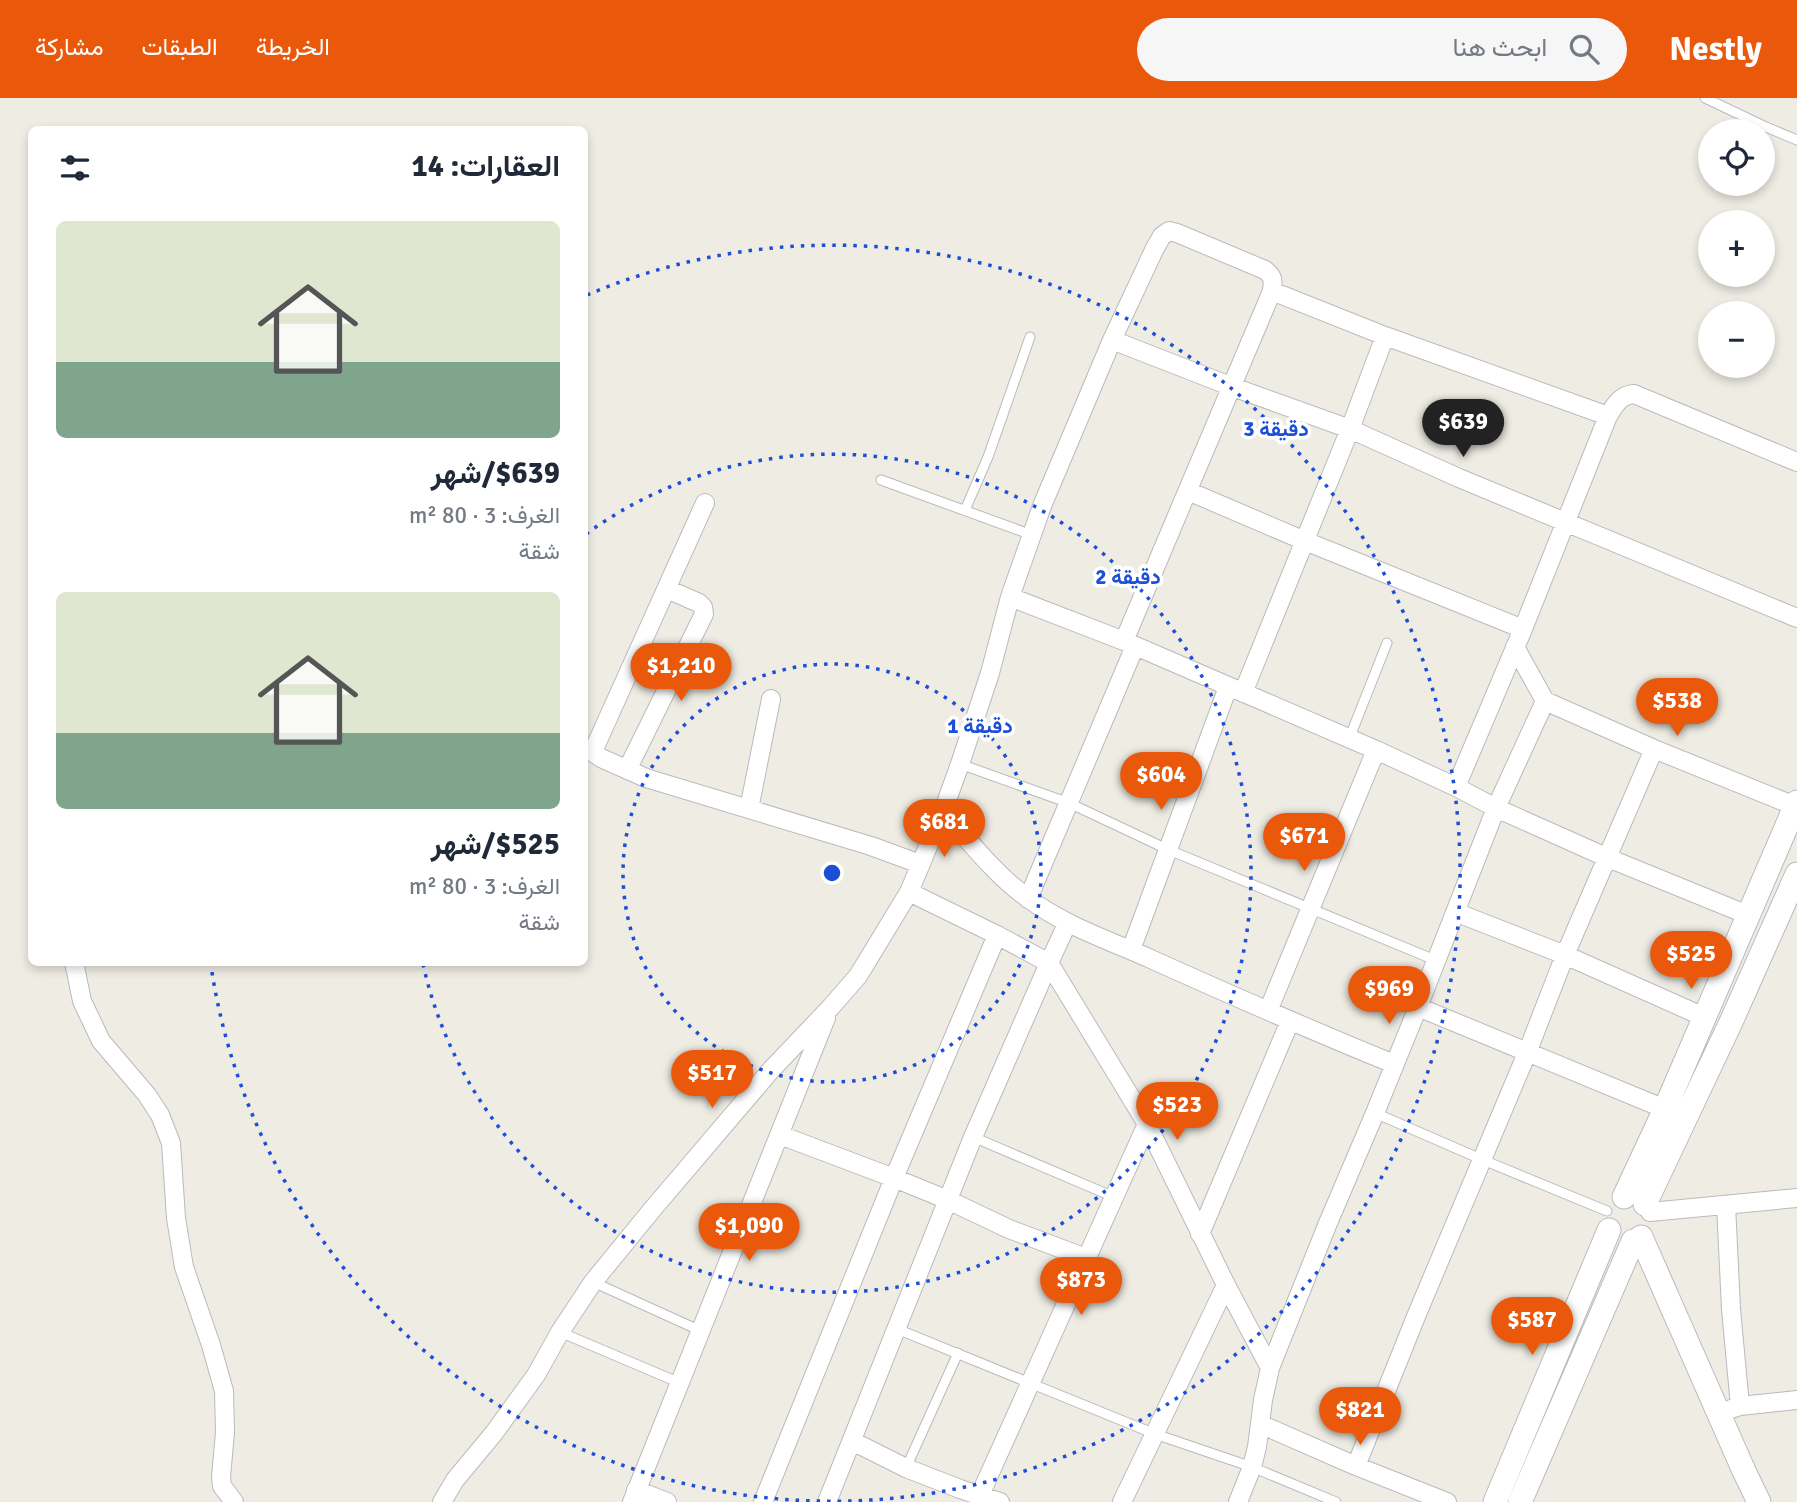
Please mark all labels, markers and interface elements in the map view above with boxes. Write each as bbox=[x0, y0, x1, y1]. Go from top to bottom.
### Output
search box bbox=[1137, 18, 1627, 81]
text: Nestly bbox=[1669, 29, 1762, 70]
icon: search bbox=[1565, 30, 1603, 68]
text: مشاركة bbox=[35, 32, 103, 62]
text: الطبقات bbox=[141, 32, 218, 62]
text: الخريطة bbox=[256, 32, 330, 62]
text: ابحث هنا bbox=[1452, 32, 1547, 64]
map controls bbox=[1698, 119, 1775, 378]
button: locate bbox=[1698, 119, 1775, 196]
text: العقارات: 14 bbox=[412, 148, 560, 185]
icon: filters bbox=[56, 149, 94, 187]
button: + bbox=[1698, 210, 1775, 287]
icon: home bbox=[245, 266, 371, 392]
button: − bbox=[1698, 301, 1775, 378]
pin: $639 bbox=[1422, 400, 1504, 459]
text: $639 bbox=[1438, 407, 1488, 436]
text: 3 دقيقة bbox=[1243, 416, 1309, 442]
text: $639/شهر bbox=[431, 455, 560, 492]
text: الغرف: 3 · 80 m² bbox=[409, 501, 560, 530]
text: شقة bbox=[518, 537, 560, 566]
text: 2 دقيقة bbox=[1095, 564, 1161, 590]
icon: home bbox=[245, 637, 371, 763]
pin: $1,210 bbox=[624, 644, 738, 703]
text: $1,210 bbox=[647, 651, 715, 680]
pin: $538 bbox=[1636, 678, 1718, 738]
text: $538 bbox=[1652, 686, 1702, 715]
text: 1 دقيقة bbox=[947, 713, 1013, 739]
pin: $604 bbox=[1120, 752, 1202, 812]
text: $604 bbox=[1136, 760, 1186, 789]
pin: $681 bbox=[903, 800, 985, 859]
text: $681 bbox=[919, 807, 969, 836]
pin: $671 bbox=[1263, 814, 1345, 873]
text: $671 bbox=[1279, 821, 1329, 850]
text: $525/شهر bbox=[431, 826, 560, 863]
centre of rings bbox=[820, 861, 844, 885]
text: الغرف: 3 · 80 m² bbox=[409, 872, 560, 901]
text: شقة bbox=[518, 908, 560, 937]
pin: $525 bbox=[1650, 932, 1732, 991]
text: $525 bbox=[1666, 939, 1716, 968]
pin: $969 bbox=[1348, 967, 1430, 1026]
text: $969 bbox=[1364, 974, 1414, 1003]
pin: $517 bbox=[671, 1051, 753, 1110]
text: $517 bbox=[687, 1058, 737, 1087]
pin: $523 bbox=[1136, 1082, 1218, 1142]
text: $523 bbox=[1152, 1090, 1202, 1119]
pin: $1,090 bbox=[692, 1204, 806, 1263]
text: $1,090 bbox=[715, 1211, 783, 1240]
pin: $873 bbox=[1040, 1258, 1122, 1317]
text: $873 bbox=[1056, 1265, 1106, 1294]
pin: $587 bbox=[1491, 1298, 1573, 1357]
text: $587 bbox=[1507, 1305, 1557, 1334]
pin: $821 bbox=[1319, 1388, 1401, 1447]
text: $821 bbox=[1335, 1395, 1385, 1424]

